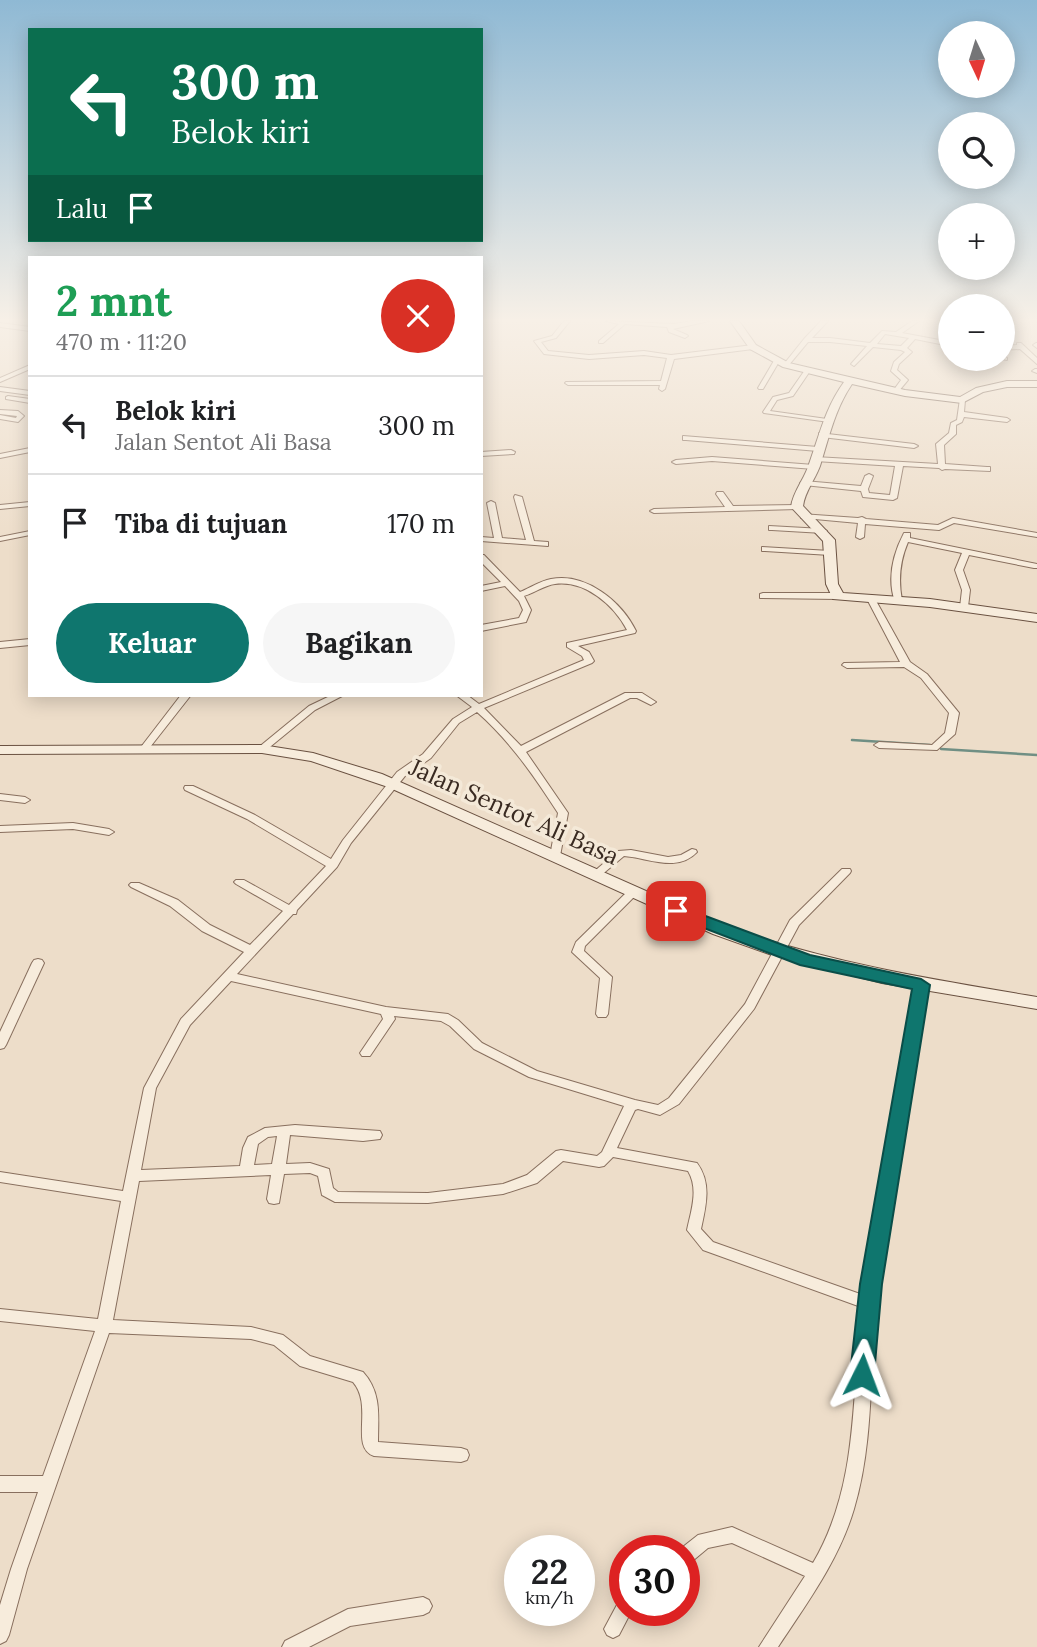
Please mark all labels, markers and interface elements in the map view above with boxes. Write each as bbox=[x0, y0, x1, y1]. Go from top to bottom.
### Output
north arrow bbox=[938, 21, 1015, 98]
map controls bbox=[938, 21, 1015, 371]
text: 300 m bbox=[171, 50, 319, 112]
icon: left bbox=[56, 56, 147, 147]
text: Belok kiri bbox=[171, 111, 310, 152]
button: search bbox=[938, 112, 1015, 189]
icon: arrive bbox=[122, 189, 160, 227]
text: Lalu bbox=[56, 192, 108, 225]
button: + bbox=[938, 203, 1015, 280]
text: 2 mnt bbox=[56, 274, 172, 328]
button: close bbox=[381, 279, 455, 353]
button: − bbox=[938, 294, 1015, 371]
text: 470 m · 11:20 bbox=[56, 327, 187, 356]
text: Belok kiri bbox=[115, 394, 236, 427]
icon: left bbox=[56, 406, 94, 444]
text: 300 m bbox=[378, 409, 455, 442]
text: Jalan Sentot Ali Basa bbox=[115, 427, 332, 456]
icon: arrive bbox=[56, 504, 94, 542]
text: Tiba di tujuan bbox=[115, 507, 287, 540]
text: 170 m bbox=[387, 507, 455, 540]
button: Keluar bbox=[56, 603, 249, 683]
button: Bagikan bbox=[263, 603, 455, 683]
street label: Jalan Sentot Ali Basa bbox=[404, 751, 624, 872]
pin bbox=[646, 881, 706, 941]
icon: arrive bbox=[657, 892, 695, 930]
position arrow bbox=[825, 1338, 899, 1412]
speed limit sign: 30 bbox=[609, 1535, 700, 1626]
text: 22 bbox=[531, 1549, 568, 1594]
text: km/h bbox=[525, 1586, 574, 1609]

